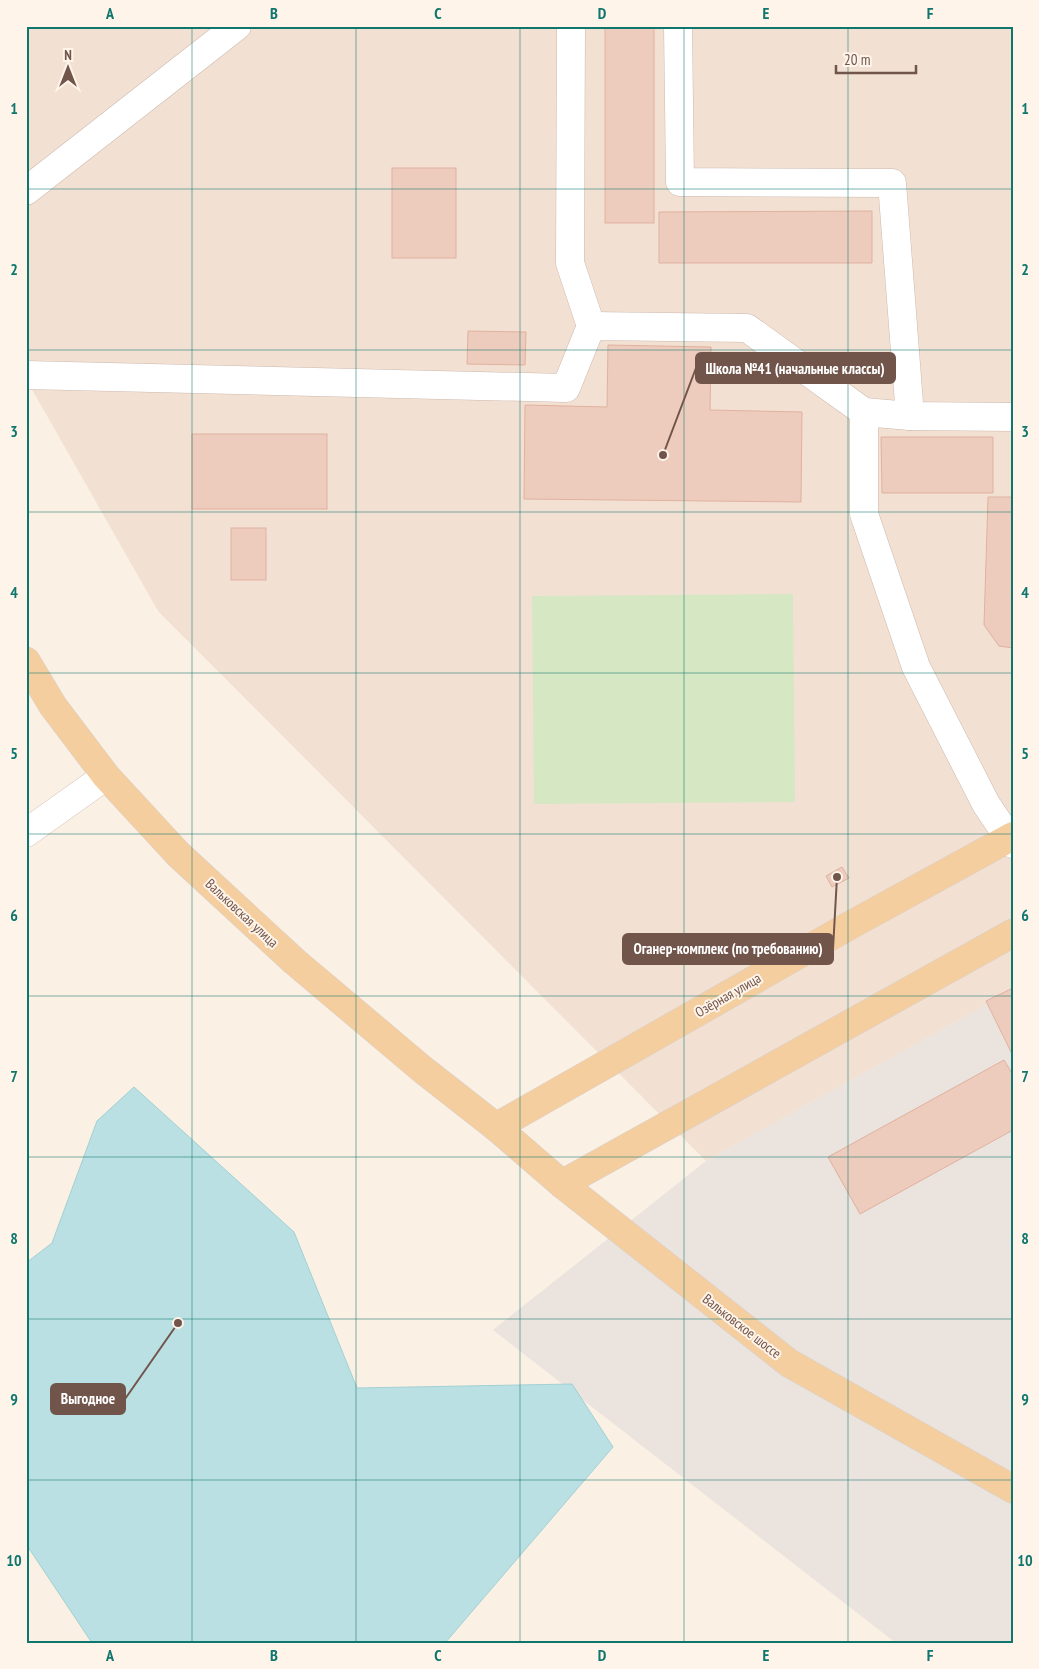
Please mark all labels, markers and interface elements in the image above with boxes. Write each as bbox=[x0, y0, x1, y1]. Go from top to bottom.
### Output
text: A bbox=[105, 3, 115, 23]
text: B bbox=[270, 3, 278, 23]
text: C bbox=[434, 3, 442, 23]
text: D bbox=[598, 3, 607, 23]
text: E bbox=[763, 3, 770, 23]
text: F bbox=[927, 3, 934, 23]
north arrow bbox=[42, 42, 92, 92]
scale bar bbox=[836, 42, 916, 74]
text: N bbox=[64, 46, 72, 64]
text: 20 m bbox=[844, 50, 870, 69]
text: 1 bbox=[10, 98, 18, 118]
text: 1 bbox=[1021, 98, 1029, 118]
text: 2 bbox=[10, 259, 18, 279]
text: 2 bbox=[1021, 259, 1029, 279]
callout: Школа №41 (начальные классы) bbox=[696, 353, 895, 383]
text: Школа №41 (начальные классы) bbox=[705, 359, 885, 378]
text: 3 bbox=[10, 421, 18, 441]
text: 3 bbox=[1021, 421, 1029, 441]
text: 4 bbox=[10, 582, 18, 602]
text: 4 bbox=[1021, 582, 1029, 602]
text: 5 bbox=[10, 743, 18, 763]
text: 5 bbox=[1021, 743, 1029, 763]
street label: Вальковская улица bbox=[202, 875, 282, 951]
text: 6 bbox=[10, 905, 18, 925]
text: 6 bbox=[1021, 905, 1029, 925]
callout: Оганер-комплекс (по требованию) bbox=[623, 934, 833, 964]
text: Оганер-комплекс (по требованию) bbox=[633, 939, 823, 958]
street label: Озёрная улица bbox=[692, 969, 764, 1021]
text: 7 bbox=[10, 1066, 18, 1086]
text: 7 bbox=[1021, 1066, 1029, 1086]
text: 8 bbox=[10, 1228, 18, 1248]
text: 8 bbox=[1021, 1228, 1029, 1248]
street label: Вальковское шоссе bbox=[699, 1290, 785, 1362]
callout: Выгодное bbox=[51, 1384, 125, 1414]
text: 9 bbox=[10, 1389, 18, 1409]
text: Выгодное bbox=[61, 1389, 115, 1408]
text: 9 bbox=[1021, 1389, 1029, 1409]
text: 10 bbox=[6, 1550, 22, 1570]
text: 10 bbox=[1017, 1550, 1033, 1570]
text: A bbox=[105, 1645, 115, 1665]
text: B bbox=[270, 1645, 278, 1665]
text: C bbox=[434, 1645, 442, 1665]
text: D bbox=[598, 1645, 607, 1665]
text: E bbox=[763, 1645, 770, 1665]
text: F bbox=[927, 1645, 934, 1665]

